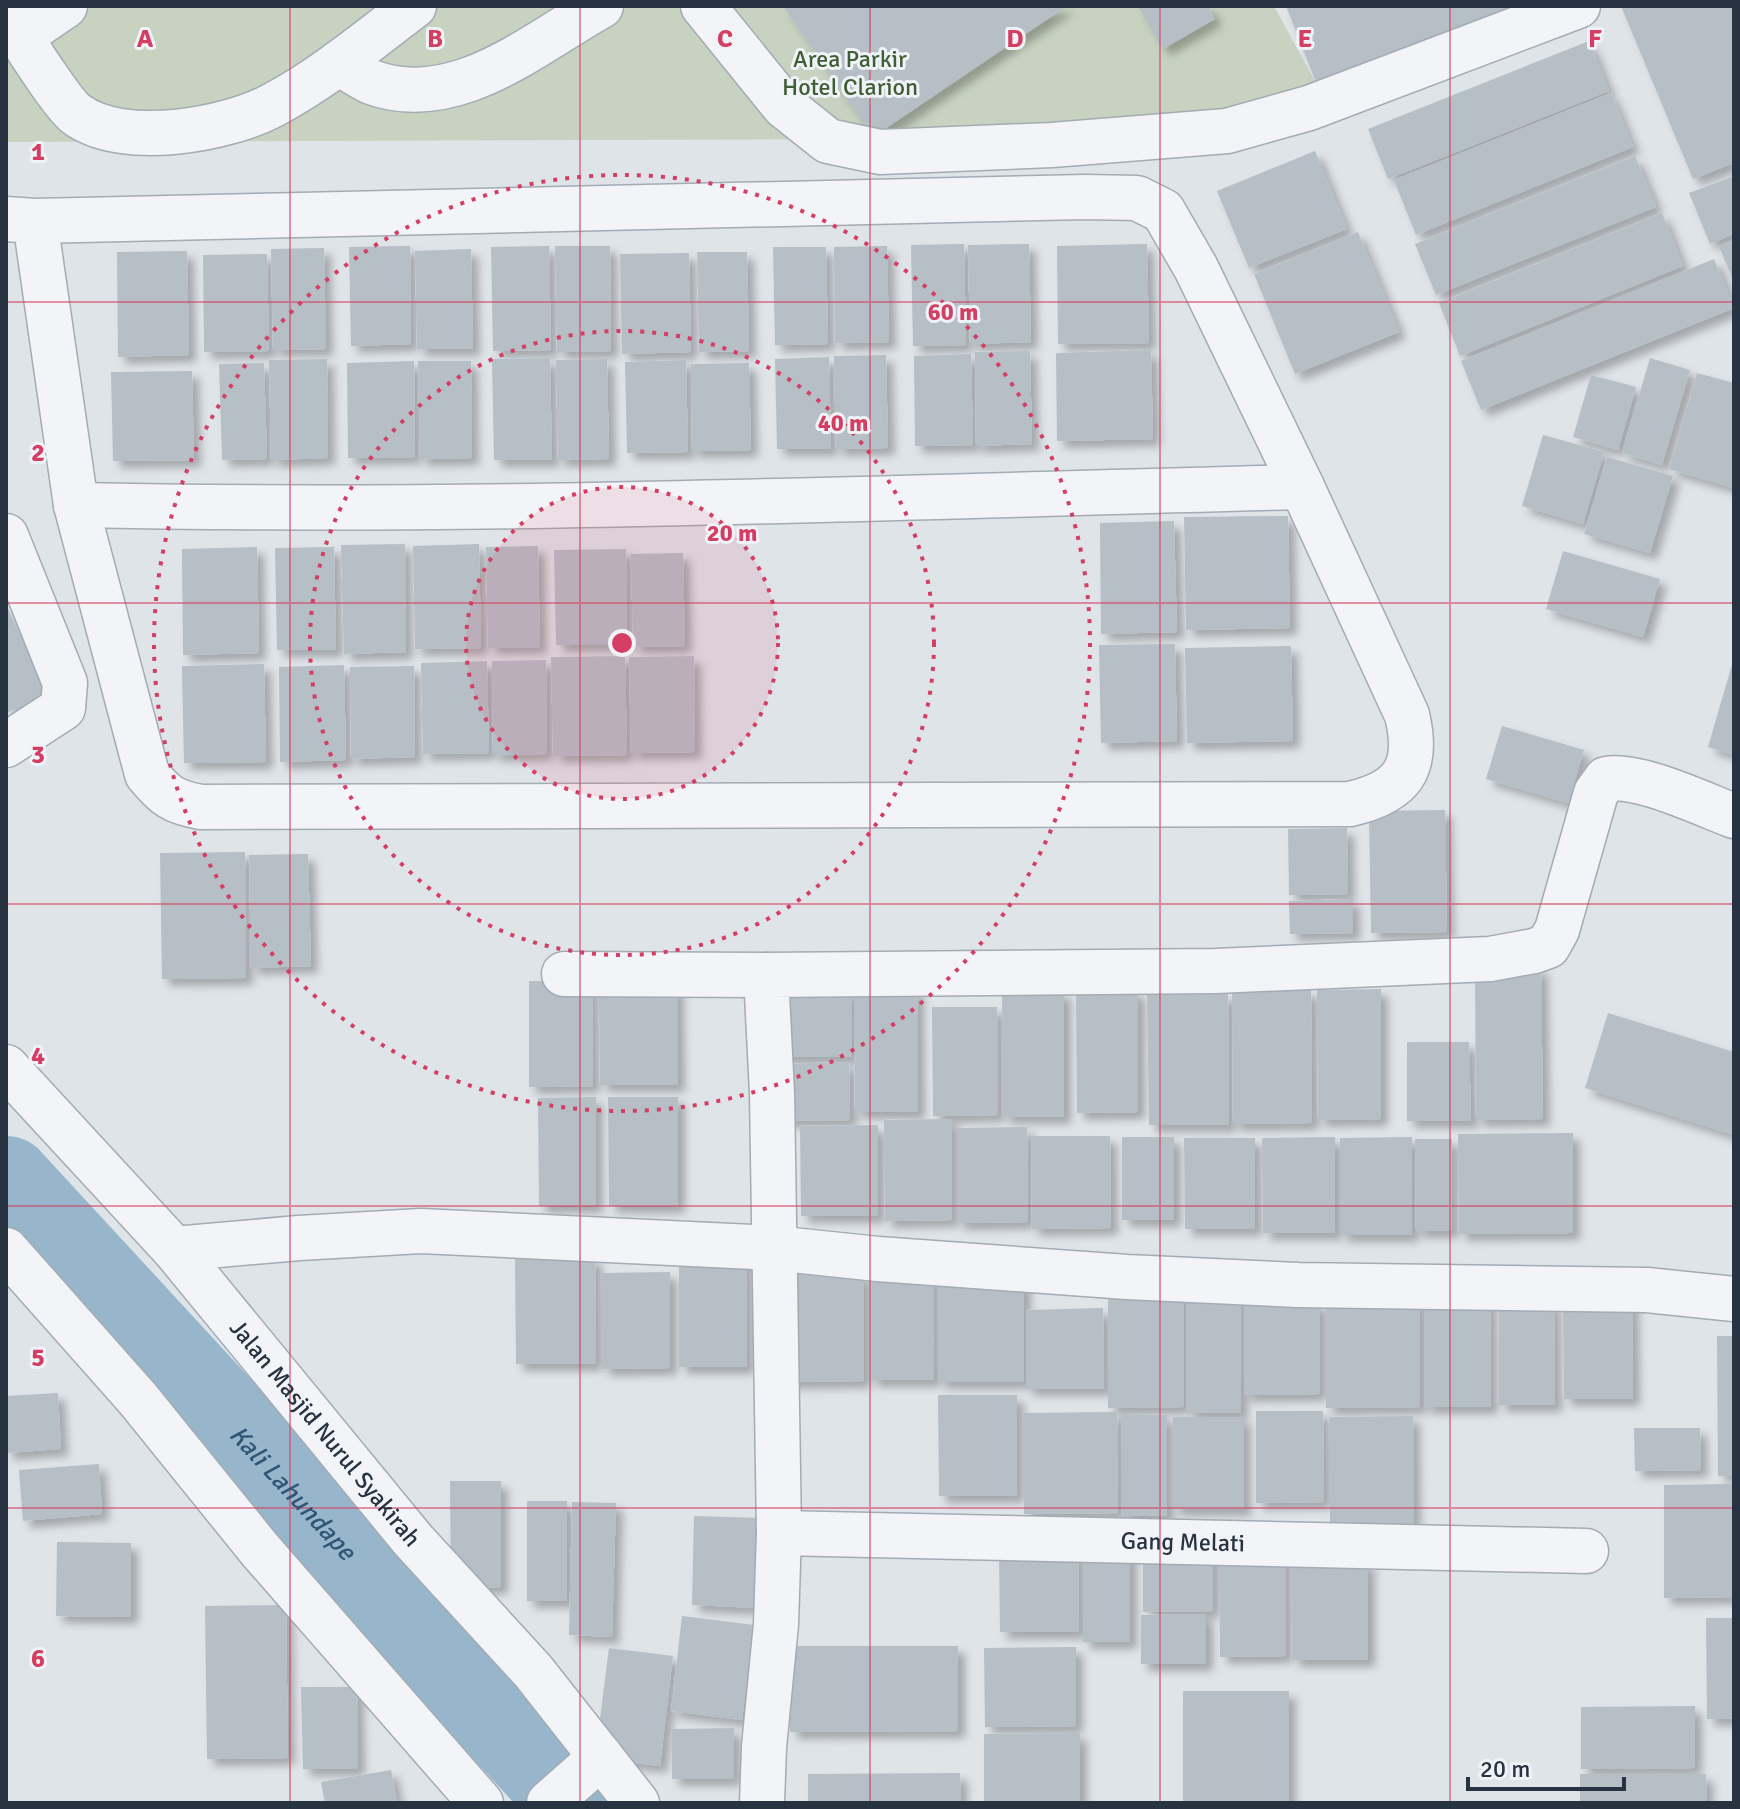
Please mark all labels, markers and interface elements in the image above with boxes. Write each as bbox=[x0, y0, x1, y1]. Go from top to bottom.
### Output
text: A bbox=[137, 23, 154, 55]
text: B bbox=[427, 23, 443, 55]
text: C bbox=[717, 23, 733, 55]
text: D bbox=[1006, 23, 1024, 55]
text: E bbox=[1298, 23, 1312, 55]
text: F bbox=[1588, 23, 1602, 55]
park label: Area Parkir Hotel Clarion bbox=[782, 44, 918, 102]
text: 1 bbox=[31, 136, 45, 168]
text: 60 m bbox=[928, 297, 978, 327]
text: 40 m bbox=[818, 408, 868, 438]
text: 2 bbox=[31, 437, 45, 469]
text: 20 m bbox=[707, 518, 757, 548]
centre of rings bbox=[608, 629, 636, 657]
text: 3 bbox=[31, 739, 45, 771]
text: 4 bbox=[31, 1040, 45, 1072]
street label: Jalan Masjid Nurul Syakirah bbox=[223, 1313, 427, 1553]
text: 5 bbox=[31, 1342, 45, 1374]
water label: Kali Lahundape bbox=[222, 1419, 364, 1569]
street label: Gang Melati bbox=[1120, 1526, 1245, 1558]
text: 6 bbox=[31, 1643, 45, 1675]
scale bar bbox=[1468, 1741, 1624, 1791]
text: 20 m bbox=[1480, 1754, 1530, 1784]

